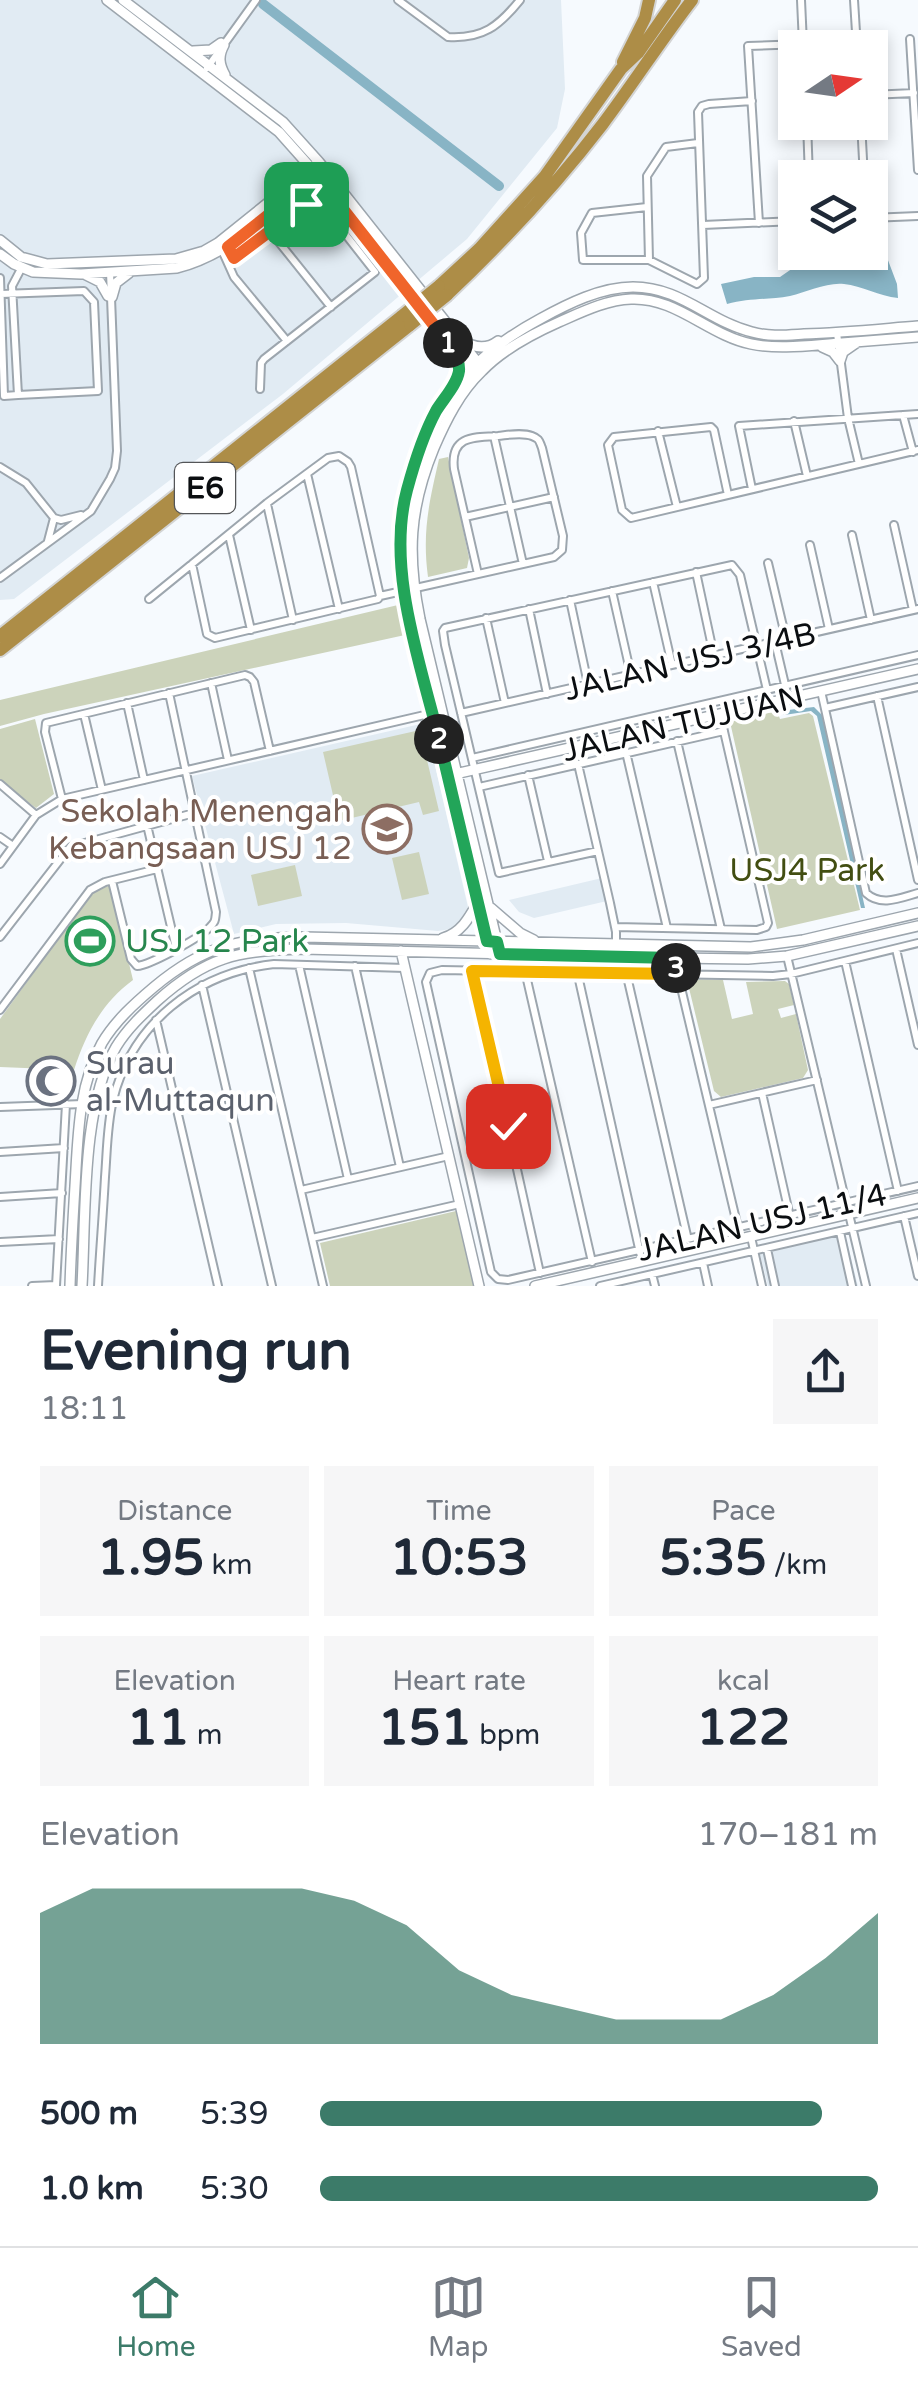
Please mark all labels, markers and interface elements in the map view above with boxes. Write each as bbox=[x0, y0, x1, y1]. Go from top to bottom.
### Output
north arrow bbox=[778, 30, 888, 140]
map controls bbox=[778, 30, 888, 270]
button: layers bbox=[778, 160, 888, 270]
pin bbox=[264, 162, 349, 247]
icon: arrive bbox=[279, 177, 334, 232]
pin: 1 bbox=[423, 318, 473, 368]
text: 1 bbox=[439, 326, 457, 360]
road number: E6 bbox=[175, 463, 235, 513]
street label: JALAN USJ 3/4B bbox=[561, 615, 819, 709]
street label: JALAN TUJUAN bbox=[559, 678, 807, 770]
pin: 2 bbox=[414, 714, 464, 764]
text: 2 bbox=[430, 722, 448, 756]
place label: Sekolah Menengah Kebangsaan USJ 12 bbox=[48, 793, 352, 868]
school or university icon: Sekolah Menengah Kebangsaan USJ 12 bbox=[361, 803, 413, 855]
park label: USJ4 Park bbox=[729, 852, 885, 890]
sports icon: USJ 12 Park bbox=[64, 915, 116, 967]
place label: USJ 12 Park bbox=[125, 923, 309, 961]
pin: 3 bbox=[651, 943, 701, 993]
text: 3 bbox=[667, 951, 685, 985]
place label: Surau al-Muttaqun bbox=[86, 1045, 275, 1120]
mosque icon: Surau al-Muttaqun bbox=[25, 1055, 77, 1107]
pin bbox=[466, 1084, 551, 1169]
icon: check bbox=[481, 1099, 536, 1154]
street label: JALAN USJ 11/4 bbox=[634, 1176, 890, 1270]
text: Evening run bbox=[40, 1319, 352, 1385]
button: share bbox=[773, 1319, 878, 1424]
text: 18:11 bbox=[40, 1390, 129, 1428]
text: Distance bbox=[117, 1494, 232, 1528]
text: Time bbox=[426, 1494, 492, 1528]
text: Pace bbox=[711, 1494, 776, 1528]
text: 1.95 bbox=[97, 1528, 204, 1588]
text: 10:53 bbox=[390, 1528, 528, 1588]
text: 5:35 bbox=[659, 1528, 767, 1588]
text: km bbox=[204, 1548, 252, 1582]
text: /km bbox=[767, 1548, 827, 1582]
text: Elevation bbox=[113, 1664, 236, 1698]
text: Heart rate bbox=[392, 1664, 526, 1698]
text: kcal bbox=[717, 1664, 770, 1698]
text: 11 bbox=[127, 1698, 190, 1758]
text: 151 bbox=[378, 1698, 472, 1758]
text: 122 bbox=[696, 1698, 790, 1758]
text: m bbox=[190, 1718, 223, 1752]
text: bpm bbox=[472, 1718, 540, 1752]
text: Elevation bbox=[40, 1816, 180, 1854]
text: 170–181 m bbox=[698, 1816, 878, 1854]
text: 500 m bbox=[40, 2095, 138, 2133]
text: 5:39 bbox=[200, 2095, 269, 2133]
text: 1.0 km bbox=[40, 2170, 144, 2208]
text: 5:30 bbox=[200, 2170, 269, 2208]
tab: Home bbox=[116, 2270, 196, 2364]
tab: Map bbox=[428, 2270, 488, 2364]
tab: Saved bbox=[721, 2270, 802, 2364]

